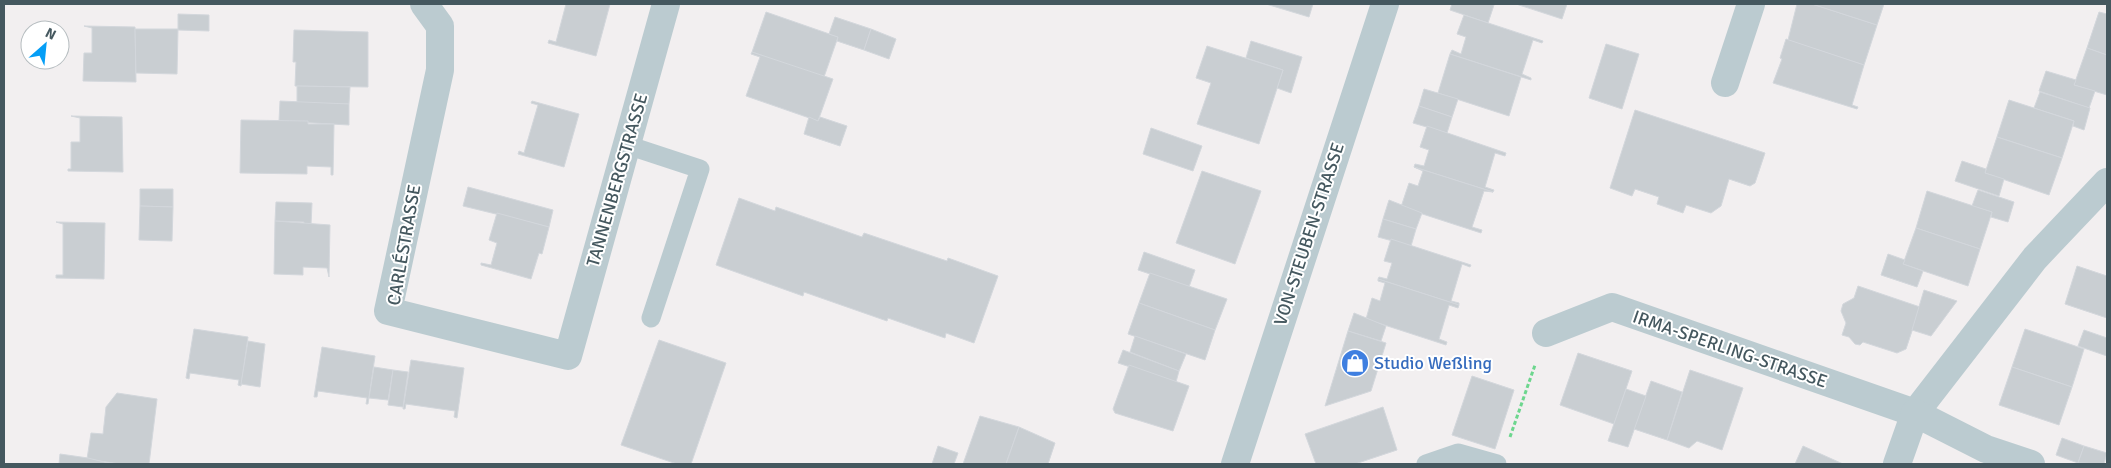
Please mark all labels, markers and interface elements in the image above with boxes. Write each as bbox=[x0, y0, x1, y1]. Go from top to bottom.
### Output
north arrow bbox=[20, 20, 70, 70]
text: N bbox=[42, 24, 59, 44]
street label: TANNENBERGSTRASSE bbox=[582, 91, 652, 269]
street label: VON-STEUBEN-STRASSE bbox=[1269, 140, 1349, 328]
street label: CARLÉSTRASSE bbox=[383, 183, 425, 307]
street label: IRMA-SPERLING-STRASSE bbox=[1630, 305, 1830, 393]
shop icon: Studio Weßling bbox=[1340, 348, 1370, 378]
place label: Studio Weßling bbox=[1374, 352, 1492, 374]

